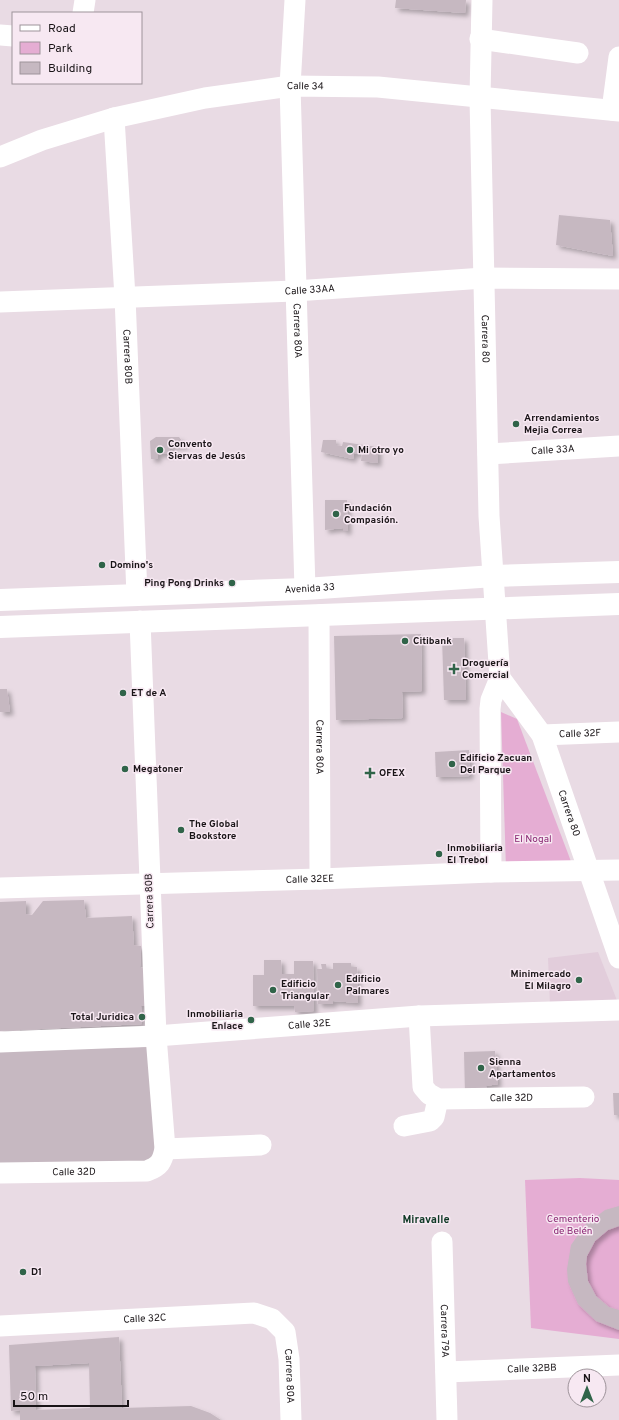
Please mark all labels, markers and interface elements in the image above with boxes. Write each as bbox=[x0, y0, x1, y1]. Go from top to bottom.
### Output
legend bbox=[12, 12, 142, 84]
text: Road bbox=[48, 21, 76, 37]
text: Park bbox=[48, 41, 73, 57]
text: Building bbox=[48, 61, 92, 77]
street label: Calle 34 bbox=[287, 79, 324, 93]
street label: Calle 33AA bbox=[284, 282, 336, 298]
street label: Carrera 80A bbox=[290, 303, 305, 359]
street label: Carrera 80 bbox=[478, 314, 492, 363]
street label: Carrera 80B bbox=[120, 329, 135, 384]
place label: Arrendamientos Mejia Correa bbox=[524, 412, 599, 437]
marker: Arrendamientos Mejia Correa bbox=[511, 419, 521, 429]
place label: Convento Siervas de Jesús bbox=[168, 438, 246, 463]
street label: Calle 33A bbox=[531, 442, 575, 458]
place label: Mi otro yo bbox=[358, 444, 404, 457]
marker: Convento Siervas de Jesús bbox=[155, 445, 165, 455]
marker: Mi otro yo bbox=[345, 445, 355, 455]
place label: Fundación Compasión. bbox=[344, 502, 399, 527]
marker: Fundación Compasión. bbox=[331, 509, 341, 519]
place label: Domino's bbox=[110, 559, 153, 572]
marker: Domino's bbox=[97, 560, 107, 570]
place label: Ping Pong Drinks bbox=[144, 577, 224, 590]
marker: Ping Pong Drinks bbox=[227, 578, 237, 588]
street label: Avenida 33 bbox=[284, 580, 335, 596]
place label: Citibank bbox=[413, 635, 452, 648]
marker: Citibank bbox=[400, 636, 410, 646]
place label: Droguería Comercial bbox=[462, 657, 509, 682]
marker: Droguería Comercial bbox=[449, 664, 459, 674]
place label: ET de A bbox=[131, 687, 166, 700]
marker: ET de A bbox=[118, 688, 128, 698]
street label: Carrera 80A bbox=[313, 719, 326, 775]
street label: Calle 32F bbox=[559, 726, 602, 741]
place label: Edificio Zacuan Del Parque bbox=[460, 752, 532, 777]
marker: Edificio Zacuan Del Parque bbox=[447, 759, 457, 769]
place label: Megatoner bbox=[133, 763, 184, 776]
marker: Megatoner bbox=[120, 764, 130, 774]
marker: OFEX bbox=[364, 767, 376, 779]
place label: OFEX bbox=[379, 767, 405, 780]
street label: Carrera 80 bbox=[555, 788, 583, 838]
place label: The Global Bookstore bbox=[189, 818, 239, 843]
marker: The Global Bookstore bbox=[176, 825, 186, 835]
park label: El Nogal bbox=[514, 833, 552, 846]
place label: Inmobiliaria El Trebol bbox=[447, 842, 503, 867]
marker: Inmobiliaria El Trebol bbox=[434, 849, 444, 859]
street label: Calle 32EE bbox=[285, 872, 334, 886]
street label: Carrera 80B bbox=[143, 873, 157, 929]
place label: Minimercado El Milagro bbox=[511, 968, 571, 993]
place label: Edificio Palmares bbox=[346, 973, 389, 998]
marker: Minimercado El Milagro bbox=[574, 975, 584, 985]
place label: Edificio Triangular bbox=[281, 978, 330, 1003]
marker: Edificio Palmares bbox=[333, 980, 343, 990]
marker: Edificio Triangular bbox=[268, 985, 278, 995]
place label: Inmobiliaria Enlace bbox=[187, 1008, 243, 1033]
place label: Total Juridica bbox=[70, 1011, 134, 1024]
marker: Total Juridica bbox=[137, 1012, 147, 1022]
marker: Inmobiliaria Enlace bbox=[246, 1015, 256, 1025]
street label: Calle 32E bbox=[288, 1016, 331, 1032]
place label: Sienna Apartamentos bbox=[489, 1056, 556, 1081]
marker: Sienna Apartamentos bbox=[476, 1063, 486, 1073]
street label: Calle 32D bbox=[490, 1091, 533, 1105]
street label: Calle 32D bbox=[52, 1165, 96, 1179]
district label: Miravalle bbox=[402, 1213, 450, 1227]
park label: Cementerio de Belén bbox=[547, 1213, 600, 1238]
place label: D1 bbox=[31, 1266, 42, 1279]
marker: D1 bbox=[18, 1267, 28, 1277]
street label: Carrera 79A bbox=[437, 1304, 452, 1358]
street label: Calle 32C bbox=[123, 1311, 167, 1326]
street label: Carrera 80A bbox=[281, 1348, 297, 1404]
street label: Calle 32BB bbox=[507, 1361, 557, 1376]
north arrow bbox=[567, 1368, 607, 1408]
text: N bbox=[583, 1372, 591, 1386]
scale bar bbox=[14, 1382, 128, 1408]
text: 50 m bbox=[20, 1389, 48, 1405]

